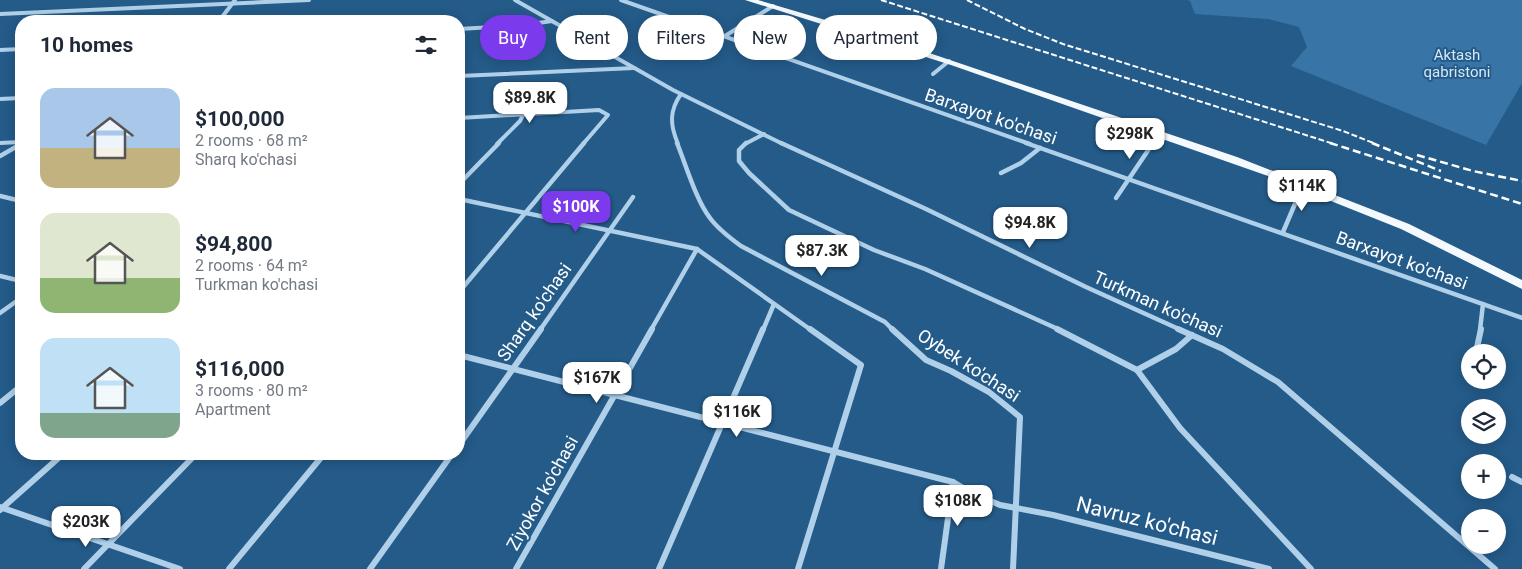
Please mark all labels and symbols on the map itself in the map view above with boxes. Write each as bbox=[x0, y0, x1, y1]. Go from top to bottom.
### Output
park label: Aktash qabristoni bbox=[1424, 46, 1490, 81]
pin: $89.8K bbox=[489, 82, 571, 124]
street label: Barxayot ko'chasi bbox=[922, 84, 1060, 148]
pin: $298K bbox=[1095, 118, 1165, 160]
pin: $114K bbox=[1267, 170, 1337, 212]
pin: $100K bbox=[541, 190, 611, 233]
pin: $94.8K bbox=[989, 206, 1071, 249]
street label: Barxayot ko'chasi bbox=[1333, 226, 1471, 294]
pin: $87.3K bbox=[781, 234, 863, 277]
street label: Sharq ko'chasi bbox=[493, 259, 575, 365]
street label: Turkman ko'chasi bbox=[1090, 266, 1226, 342]
street label: Oybek ko'chasi bbox=[914, 324, 1024, 406]
pin: $167K bbox=[562, 362, 632, 404]
pin: $116K bbox=[702, 396, 772, 438]
street label: Ziyokor ko'chasi bbox=[502, 432, 582, 554]
pin: $108K bbox=[923, 484, 993, 527]
street label: Navruz ko'chasi bbox=[1074, 492, 1220, 550]
pin: $203K bbox=[51, 506, 121, 548]

